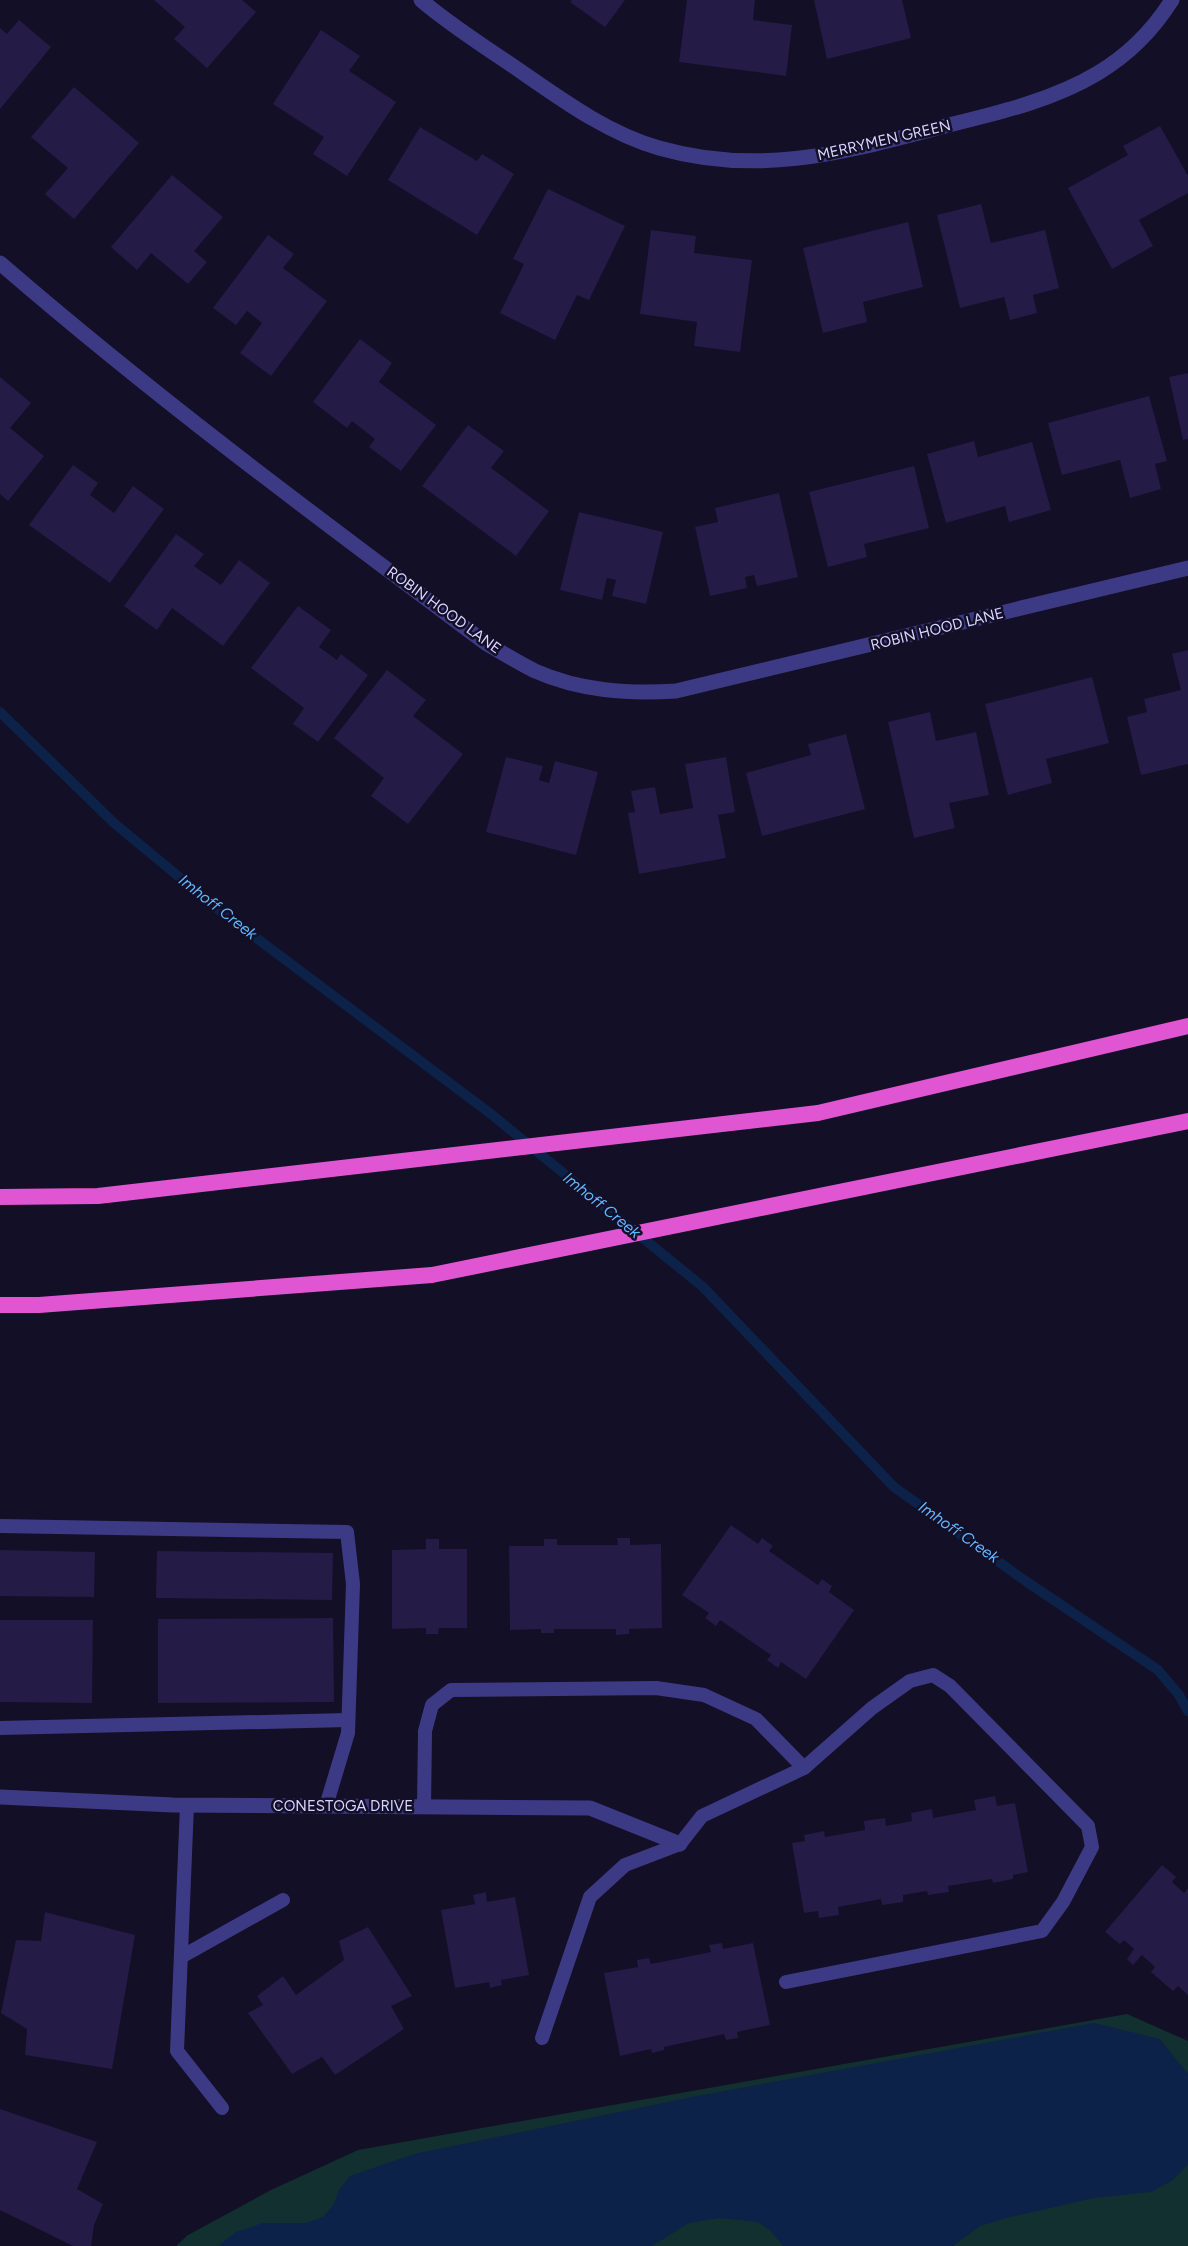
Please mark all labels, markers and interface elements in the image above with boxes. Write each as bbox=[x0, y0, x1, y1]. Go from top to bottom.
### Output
street label: MERRYMEN GREEN bbox=[815, 116, 953, 164]
street label: ROBIN HOOD LANE bbox=[383, 563, 505, 657]
street label: ROBIN HOOD LANE bbox=[869, 604, 1005, 654]
water label: Imhoff Creek bbox=[175, 871, 262, 944]
water label: Imhoff Creek bbox=[559, 1168, 646, 1243]
water label: Imhoff Creek bbox=[915, 1497, 1004, 1567]
street label: CONESTOGA DRIVE bbox=[273, 1797, 413, 1815]

